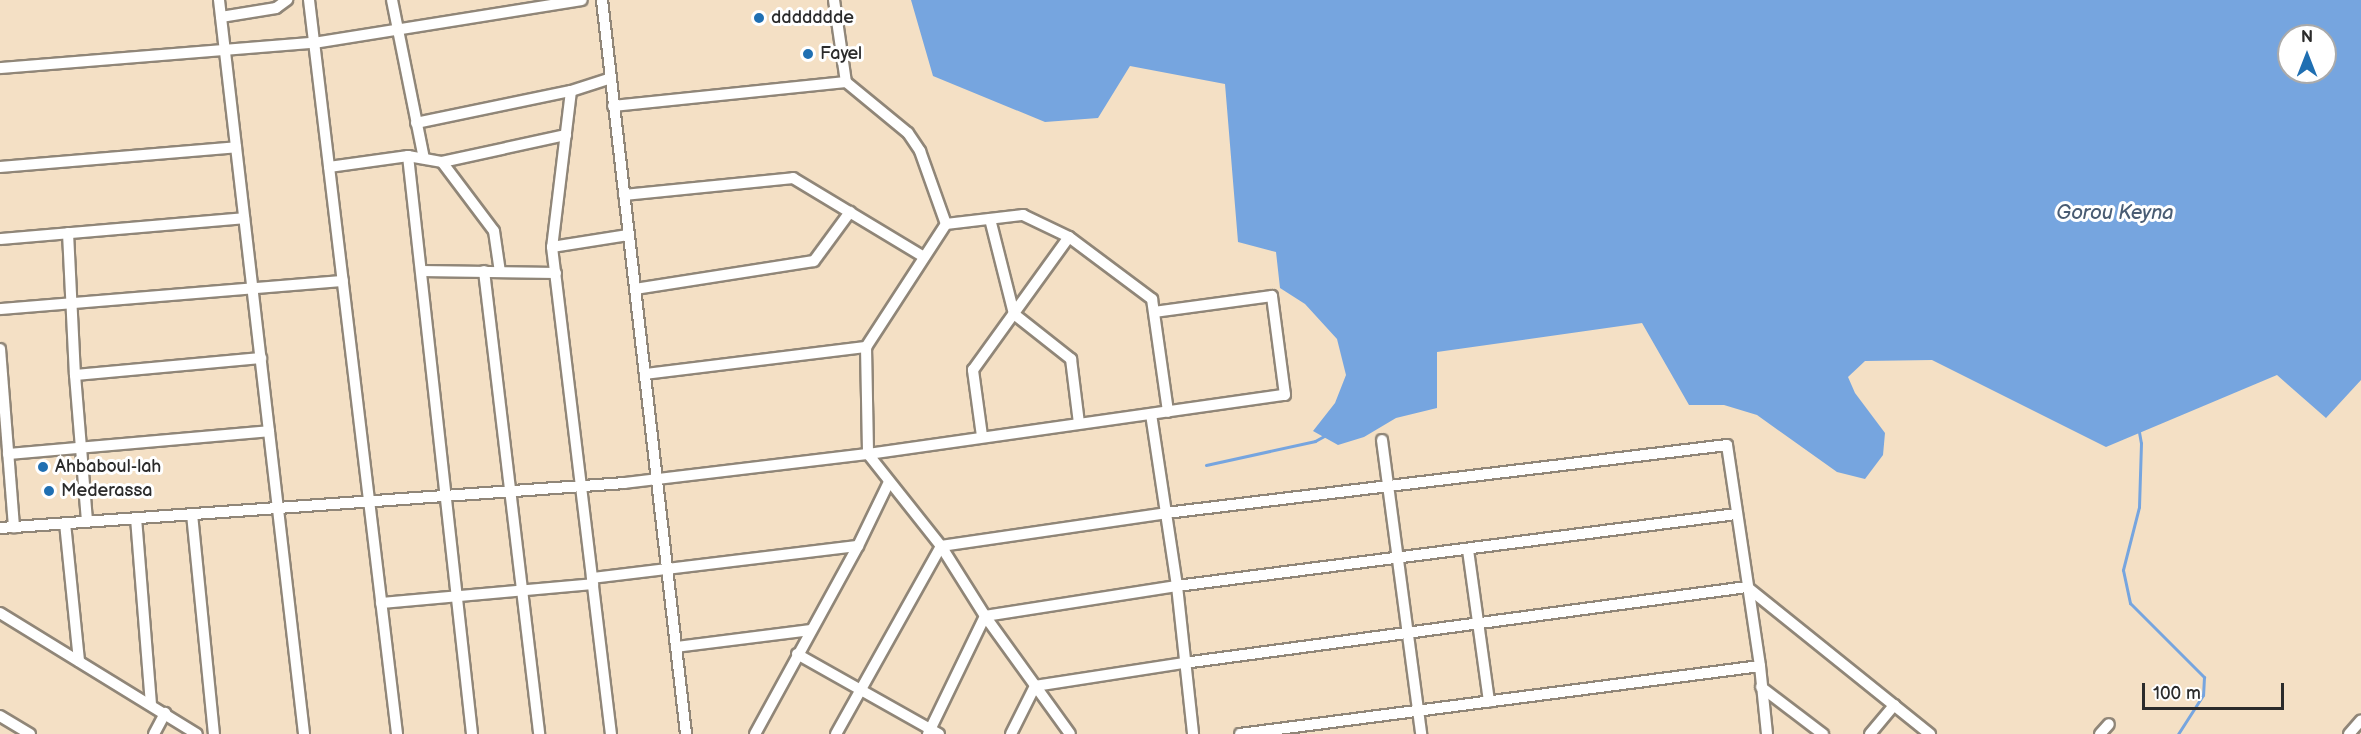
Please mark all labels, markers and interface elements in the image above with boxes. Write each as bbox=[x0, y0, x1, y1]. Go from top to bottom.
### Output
place label: ddddddde bbox=[771, 7, 854, 29]
marker: ddddddde bbox=[752, 11, 766, 25]
north arrow bbox=[2277, 24, 2337, 84]
text: N bbox=[2301, 28, 2313, 47]
place label: Fayel bbox=[820, 43, 862, 65]
marker: Fayel bbox=[801, 47, 815, 61]
water label: Gorou Keyna bbox=[2056, 201, 2174, 225]
place label: Ahbaboul-lah bbox=[55, 456, 161, 478]
marker: Ahbaboul-lah bbox=[36, 460, 50, 474]
place label: Mederassa bbox=[61, 480, 153, 502]
marker: Mederassa bbox=[42, 484, 56, 498]
scale bar bbox=[2145, 671, 2288, 709]
text: 100 m bbox=[2153, 683, 2201, 704]

